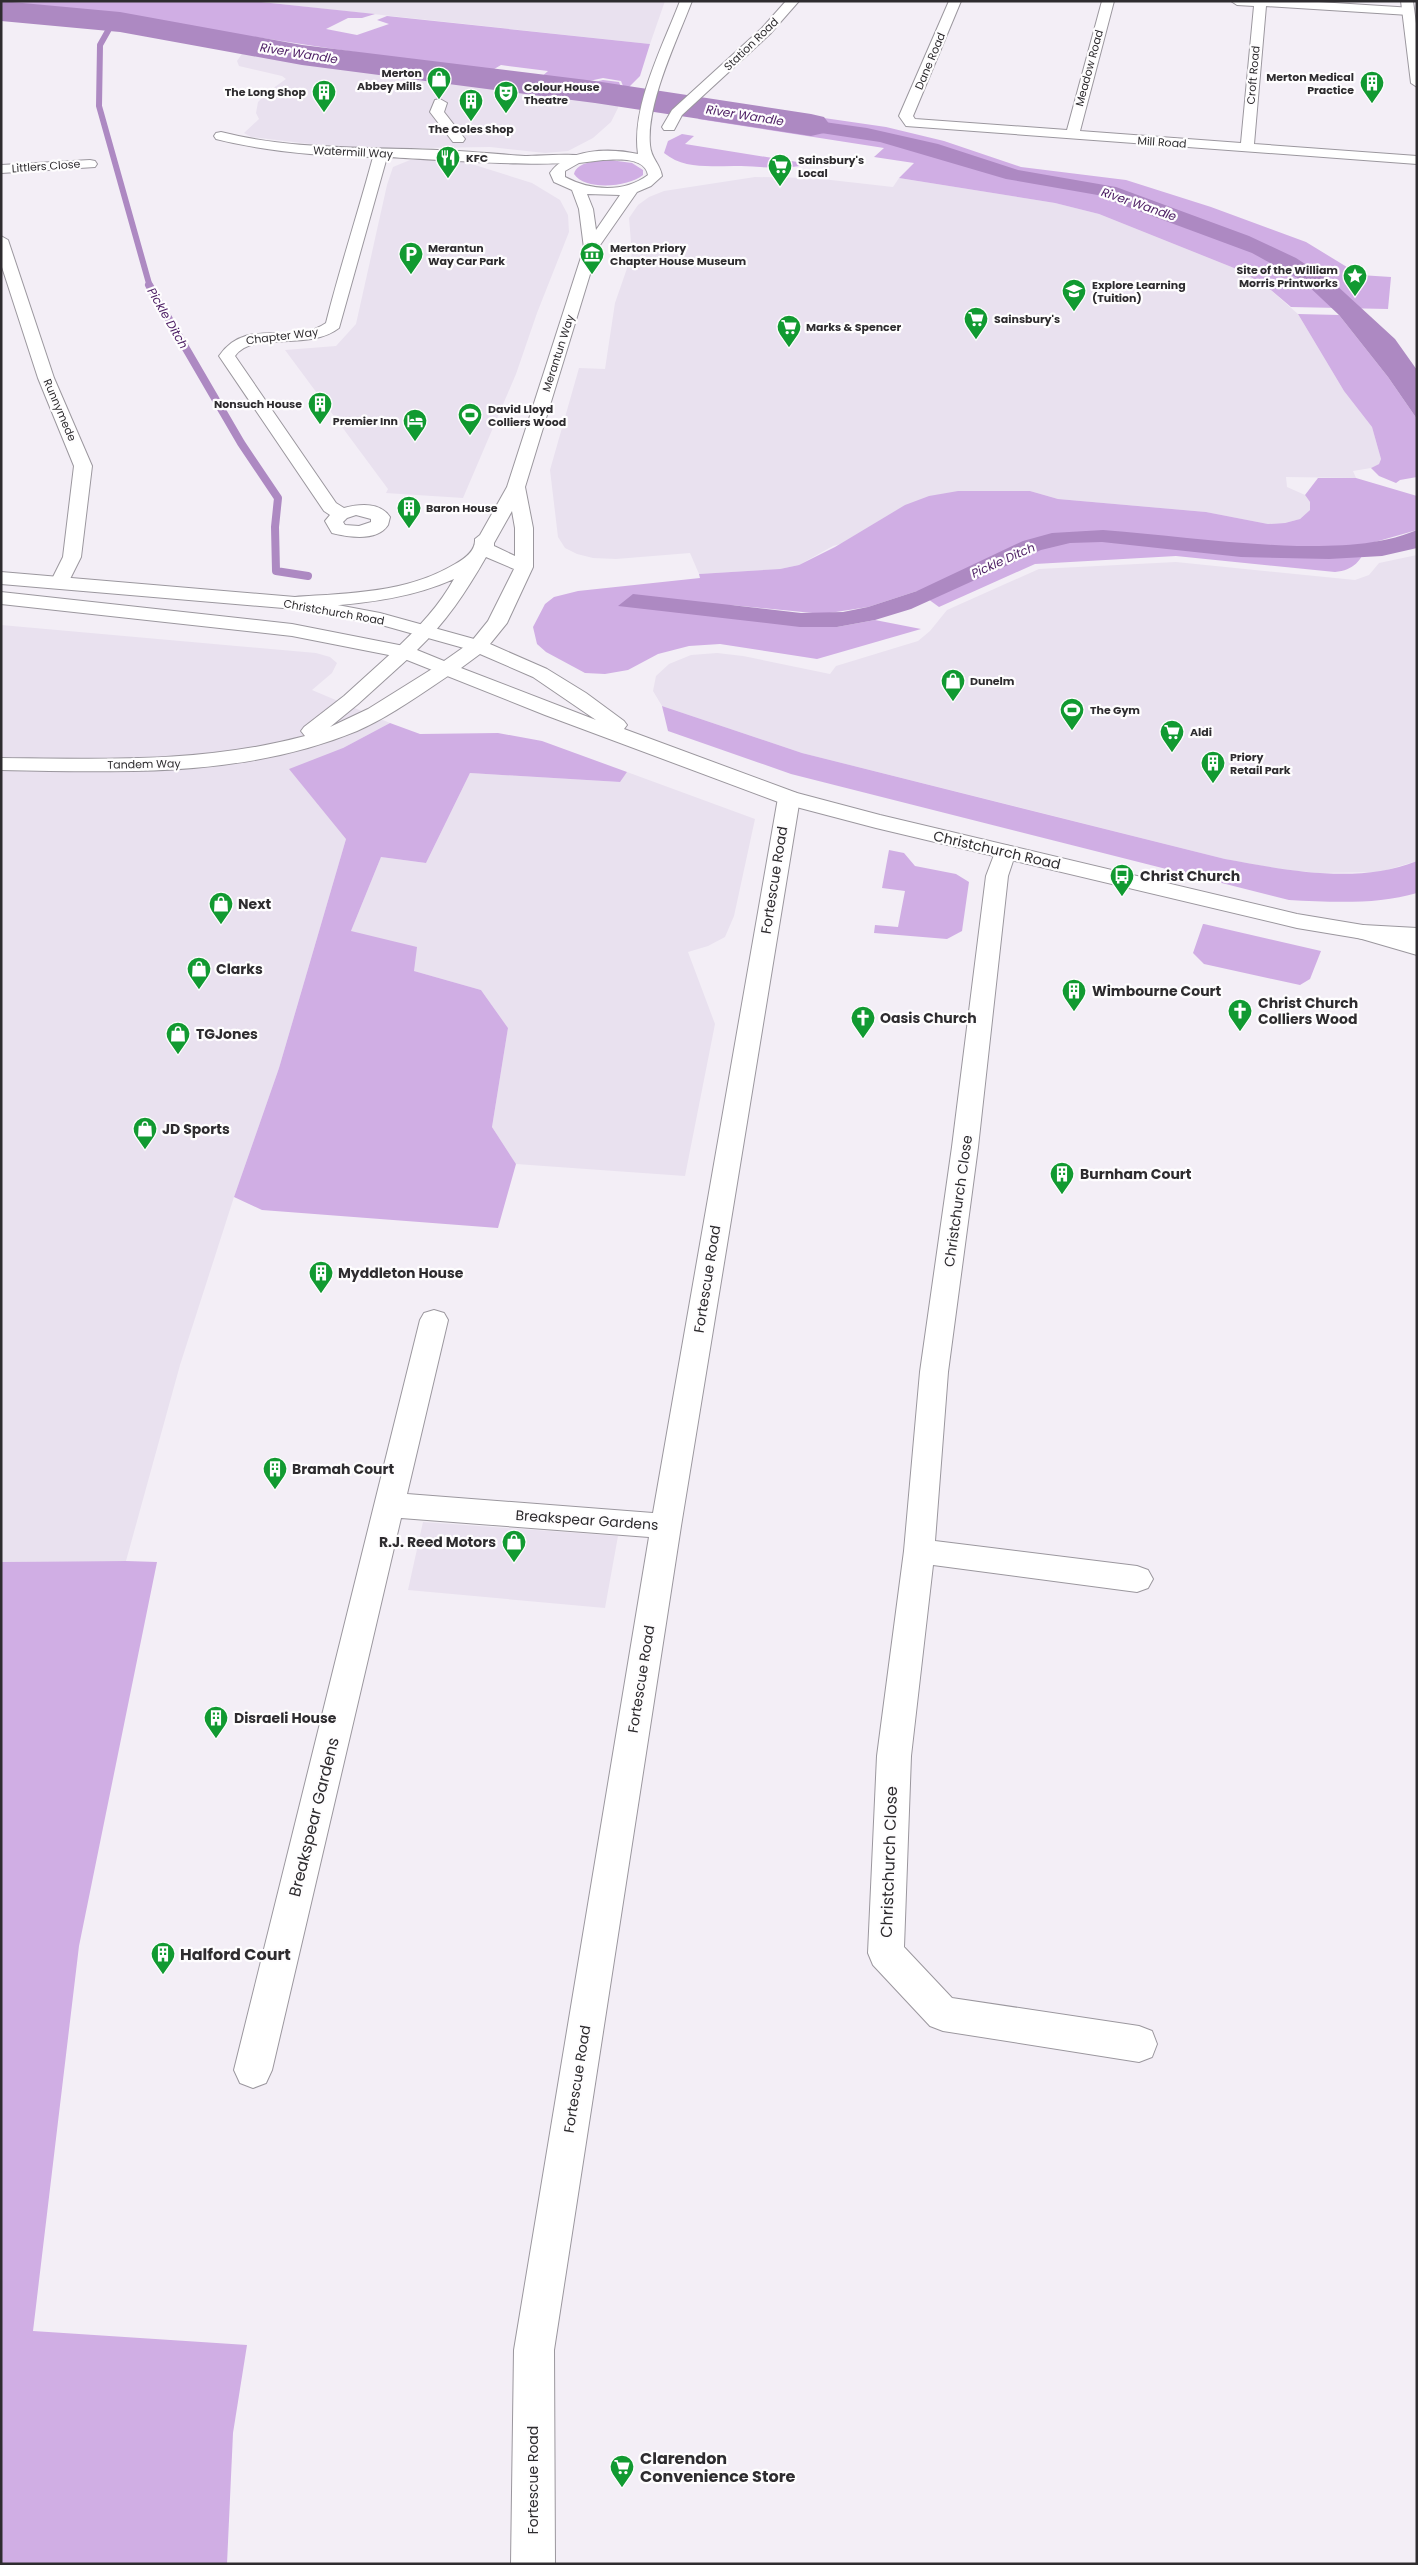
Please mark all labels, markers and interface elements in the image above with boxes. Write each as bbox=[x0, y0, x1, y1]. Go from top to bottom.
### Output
street label: Station Road bbox=[720, 14, 782, 74]
street label: Meadow Road bbox=[1071, 28, 1107, 108]
street label: Dane Road bbox=[911, 30, 949, 92]
water label: River Wandle bbox=[259, 38, 340, 68]
street label: Croft Road bbox=[1242, 45, 1264, 105]
place label: Merton Abbey Mills bbox=[357, 65, 422, 94]
shop icon: Merton Abbey Mills bbox=[426, 66, 452, 100]
place label: Merton Medical Practice bbox=[1266, 69, 1354, 98]
building icon: Merton Medical Practice bbox=[1359, 70, 1385, 104]
building icon: The Long Shop bbox=[311, 79, 337, 113]
place label: Colour House Theatre bbox=[524, 79, 600, 108]
theatre icon: Colour House Theatre bbox=[493, 80, 519, 114]
place label: The Long Shop bbox=[225, 84, 307, 100]
building icon: The Coles Shop bbox=[458, 88, 484, 122]
water label: River Wandle bbox=[705, 100, 786, 130]
place label: The Coles Shop bbox=[428, 121, 514, 137]
street label: Mill Road bbox=[1137, 132, 1187, 152]
street label: Watermill Way bbox=[313, 142, 394, 162]
restaurant icon: KFC bbox=[435, 145, 461, 179]
place label: KFC bbox=[466, 150, 488, 166]
place label: Sainsbury's Local bbox=[798, 152, 864, 181]
supermarket icon: Sainsbury's Local bbox=[767, 153, 793, 187]
street label: Littlers Close bbox=[11, 156, 81, 176]
water label: River Wandle bbox=[1099, 183, 1179, 225]
place label: Merantun Way Car Park bbox=[428, 240, 505, 269]
place label: Merton Priory Chapter House Museum bbox=[610, 240, 747, 269]
parking icon: Merantun Way Car Park bbox=[398, 241, 424, 275]
museum icon: Merton Priory Chapter House Museum bbox=[579, 241, 605, 275]
place label: Site of the William Morris Printworks bbox=[1236, 262, 1338, 291]
place icon: Site of the William Morris Printworks bbox=[1342, 263, 1368, 297]
place label: Explore Learning (Tuition) bbox=[1092, 277, 1186, 306]
school or university icon: Explore Learning (Tuition) bbox=[1061, 278, 1087, 312]
water label: Pickle Ditch bbox=[144, 284, 192, 352]
supermarket icon: Sainsbury's bbox=[963, 306, 989, 340]
place label: Sainsbury's bbox=[994, 311, 1060, 327]
street label: Merantun Way bbox=[538, 312, 578, 394]
supermarket icon: Marks & Spencer bbox=[776, 314, 802, 348]
place label: Marks & Spencer bbox=[806, 319, 902, 335]
street label: Chapter Way bbox=[245, 324, 320, 348]
street label: Runnymede bbox=[40, 376, 80, 444]
building icon: Nonsuch House bbox=[307, 391, 333, 425]
place label: Nonsuch House bbox=[214, 396, 302, 412]
place label: David Lloyd Colliers Wood bbox=[488, 401, 566, 430]
sports icon: David Lloyd Colliers Wood bbox=[457, 402, 483, 436]
hotel icon: Premier Inn bbox=[402, 408, 428, 442]
place label: Premier Inn bbox=[333, 413, 398, 429]
building icon: Baron House bbox=[396, 495, 422, 529]
place label: Baron House bbox=[426, 500, 498, 516]
water label: Pickle Ditch bbox=[968, 538, 1038, 582]
street label: Christchurch Road bbox=[282, 595, 386, 629]
shop icon: Dunelm bbox=[940, 668, 966, 702]
place label: Dunelm bbox=[970, 673, 1015, 689]
sports icon: The Gym bbox=[1059, 697, 1085, 731]
place label: The Gym bbox=[1090, 702, 1140, 718]
supermarket icon: Aldi bbox=[1159, 719, 1185, 753]
place label: Aldi bbox=[1190, 724, 1212, 740]
place label: Priory Retail Park bbox=[1230, 749, 1291, 778]
building icon: Priory Retail Park bbox=[1200, 750, 1226, 784]
street label: Tandem Way bbox=[107, 755, 182, 773]
street label: Fortescue Road bbox=[756, 825, 792, 935]
street label: Christchurch Road bbox=[931, 826, 1063, 874]
bus stop icon: Christ Church bbox=[1109, 863, 1135, 897]
place label: Christ Church bbox=[1140, 866, 1240, 886]
shop icon: Next bbox=[208, 891, 234, 925]
place label: Next bbox=[238, 894, 271, 914]
shop icon: Clarks bbox=[186, 956, 212, 990]
place label: Clarks bbox=[216, 959, 263, 979]
building icon: Wimbourne Court bbox=[1061, 978, 1087, 1012]
place label: Wimbourne Court bbox=[1092, 981, 1222, 1001]
place label: Christ Church Colliers Wood bbox=[1258, 993, 1358, 1029]
church icon: Christ Church Colliers Wood bbox=[1227, 998, 1253, 1032]
church icon: Oasis Church bbox=[850, 1005, 876, 1039]
place label: Oasis Church bbox=[880, 1008, 977, 1028]
shop icon: TGJones bbox=[165, 1021, 191, 1055]
place label: TGJones bbox=[196, 1024, 258, 1044]
shop icon: JD Sports bbox=[132, 1116, 158, 1150]
place label: JD Sports bbox=[162, 1119, 230, 1139]
street label: Christchurch Close bbox=[939, 1134, 977, 1268]
building icon: Burnham Court bbox=[1049, 1161, 1075, 1195]
place label: Burnham Court bbox=[1080, 1164, 1192, 1184]
street label: Fortescue Road bbox=[689, 1224, 725, 1334]
building icon: Myddleton House bbox=[308, 1260, 334, 1294]
place label: Myddleton House bbox=[338, 1263, 464, 1283]
building icon: Bramah Court bbox=[262, 1456, 288, 1490]
place label: Bramah Court bbox=[292, 1459, 394, 1479]
street label: Breakspear Gardens bbox=[515, 1505, 659, 1535]
shop icon: R.J. Reed Motors bbox=[501, 1529, 527, 1563]
place label: R.J. Reed Motors bbox=[379, 1532, 496, 1552]
street label: Fortescue Road bbox=[623, 1624, 659, 1734]
building icon: Disraeli House bbox=[203, 1705, 229, 1739]
place label: Disraeli House bbox=[234, 1708, 337, 1728]
street label: Breakspear Gardens bbox=[283, 1735, 345, 1899]
street label: Christchurch Close bbox=[875, 1786, 903, 1938]
building icon: Halford Court bbox=[150, 1941, 176, 1975]
place label: Halford Court bbox=[180, 1943, 291, 1966]
street label: Fortescue Road bbox=[559, 2024, 595, 2134]
street label: Fortescue Road bbox=[523, 2426, 543, 2534]
place label: Clarendon Convenience Store bbox=[640, 2447, 795, 2488]
supermarket icon: Clarendon Convenience Store bbox=[609, 2454, 635, 2488]

